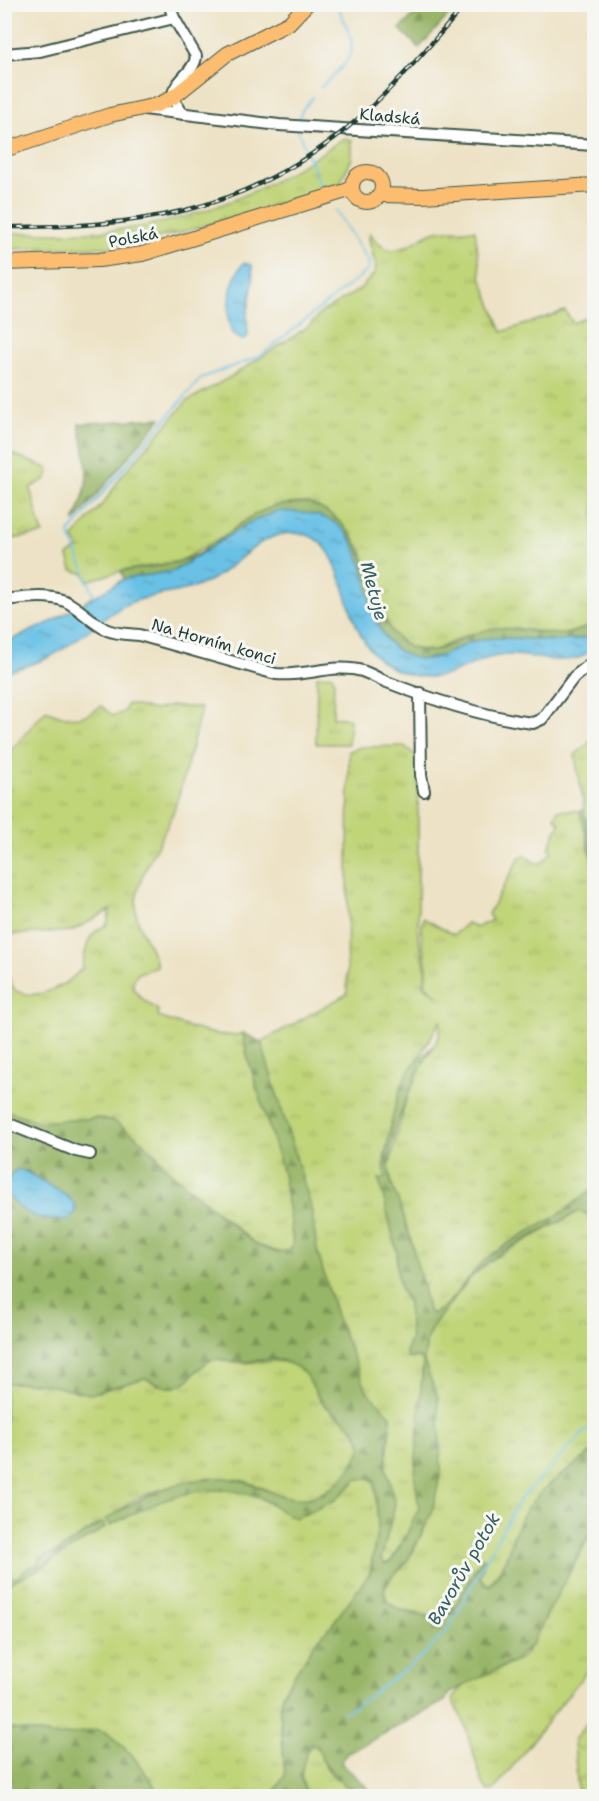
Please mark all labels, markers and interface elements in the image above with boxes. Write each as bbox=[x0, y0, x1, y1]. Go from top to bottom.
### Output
street label: Kladská bbox=[359, 103, 421, 130]
street label: Polská bbox=[107, 222, 159, 253]
water label: Metuje bbox=[355, 559, 393, 623]
street label: Na Horním konci bbox=[149, 614, 279, 669]
water label: Bavorův potok bbox=[422, 1508, 506, 1630]

